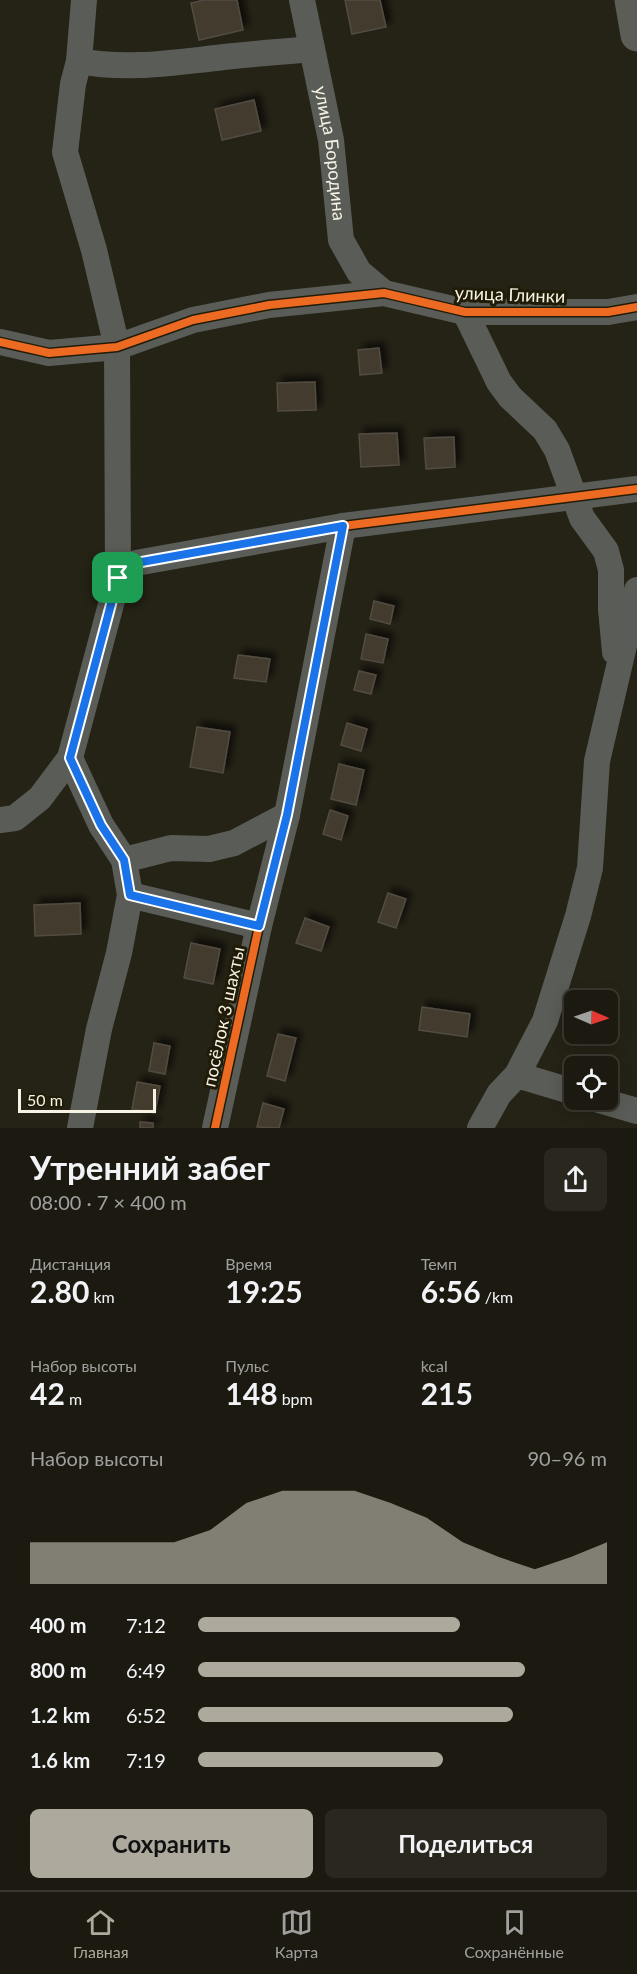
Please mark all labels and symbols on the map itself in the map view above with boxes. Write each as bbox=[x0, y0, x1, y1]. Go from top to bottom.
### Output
street label: улица Бородина bbox=[310, 84, 351, 221]
street label: улица Глинки bbox=[454, 281, 566, 307]
pin bbox=[92, 552, 143, 603]
street label: посёлок 3 шахты bbox=[197, 945, 249, 1089]
north arrow bbox=[564, 990, 618, 1044]
scale bar bbox=[18, 1086, 156, 1114]

